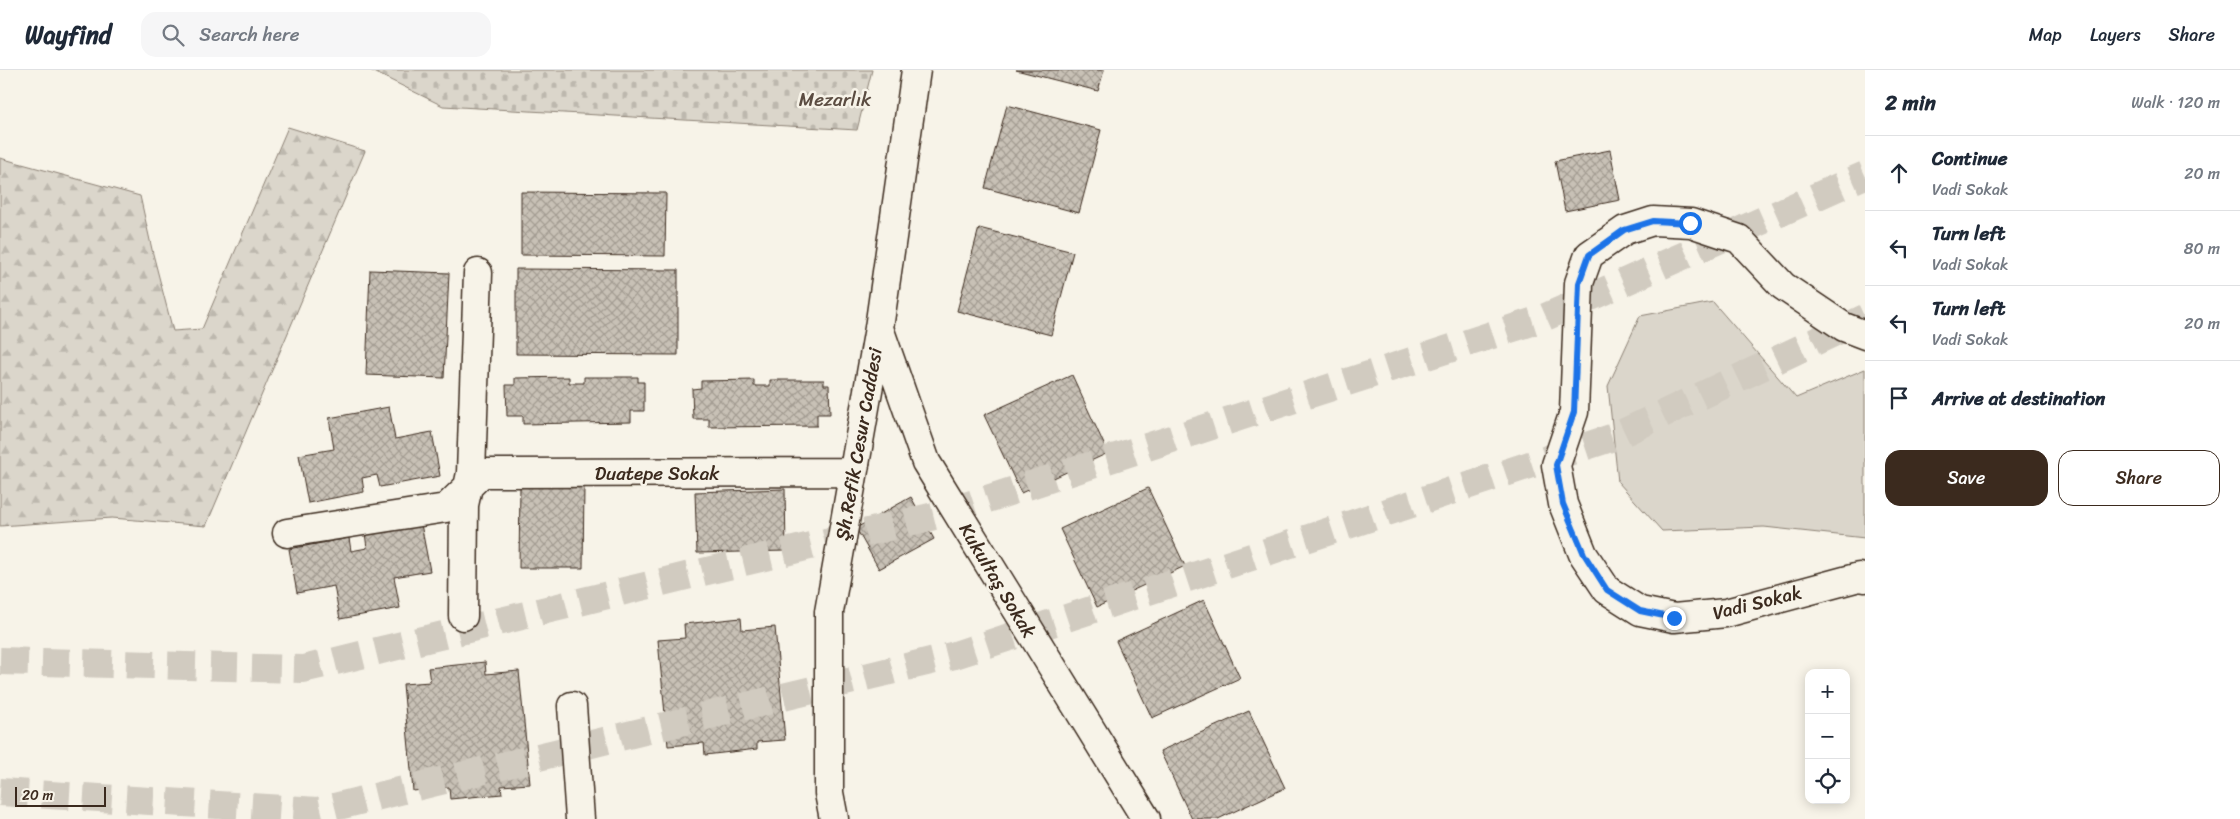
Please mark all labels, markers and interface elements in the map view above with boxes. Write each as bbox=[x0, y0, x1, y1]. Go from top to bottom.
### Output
search box bbox=[141, 12, 491, 57]
text: Wayfind bbox=[25, 14, 111, 56]
text: Search here bbox=[199, 18, 299, 51]
text: Map bbox=[2029, 19, 2062, 51]
text: Layers bbox=[2090, 19, 2141, 51]
text: Share bbox=[2169, 19, 2215, 51]
icon: search bbox=[159, 21, 187, 49]
park label: Mezarlık bbox=[799, 83, 872, 116]
text: 2 min bbox=[1885, 84, 1936, 122]
text: Walk · 120 m bbox=[2131, 88, 2220, 117]
text: Continue bbox=[1932, 142, 2008, 175]
icon: ahead bbox=[1885, 159, 1913, 187]
text: 20 m bbox=[2184, 159, 2220, 188]
text: Vadi Sokak bbox=[1932, 175, 2008, 204]
route start bbox=[1679, 212, 1702, 235]
text: Turn left bbox=[1932, 217, 2005, 250]
icon: left bbox=[1885, 234, 1913, 262]
text: 80 m bbox=[2184, 234, 2220, 263]
text: Vadi Sokak bbox=[1932, 250, 2008, 279]
text: Turn left bbox=[1932, 292, 2005, 325]
icon: left bbox=[1885, 309, 1913, 337]
text: 20 m bbox=[2184, 309, 2220, 338]
text: Vadi Sokak bbox=[1932, 325, 2008, 354]
street label: Şh.Refik Cesur Caddesi bbox=[825, 344, 892, 543]
text: Arrive at destination bbox=[1932, 382, 2105, 415]
icon: arrive bbox=[1885, 384, 1913, 412]
button: Save bbox=[1885, 450, 2048, 506]
button: Share bbox=[2058, 450, 2220, 506]
street label: Duatepe Sokak bbox=[595, 457, 720, 490]
street label: Kukultaş Sokak bbox=[950, 516, 1045, 644]
street label: Vadi Sokak bbox=[1709, 575, 1805, 629]
route end bbox=[1663, 607, 1686, 630]
map controls bbox=[1805, 669, 1850, 804]
button: + bbox=[1805, 669, 1850, 714]
button: − bbox=[1805, 714, 1850, 759]
button: locate bbox=[1805, 759, 1850, 804]
text: 20 m bbox=[22, 783, 53, 808]
scale bar bbox=[15, 784, 106, 807]

